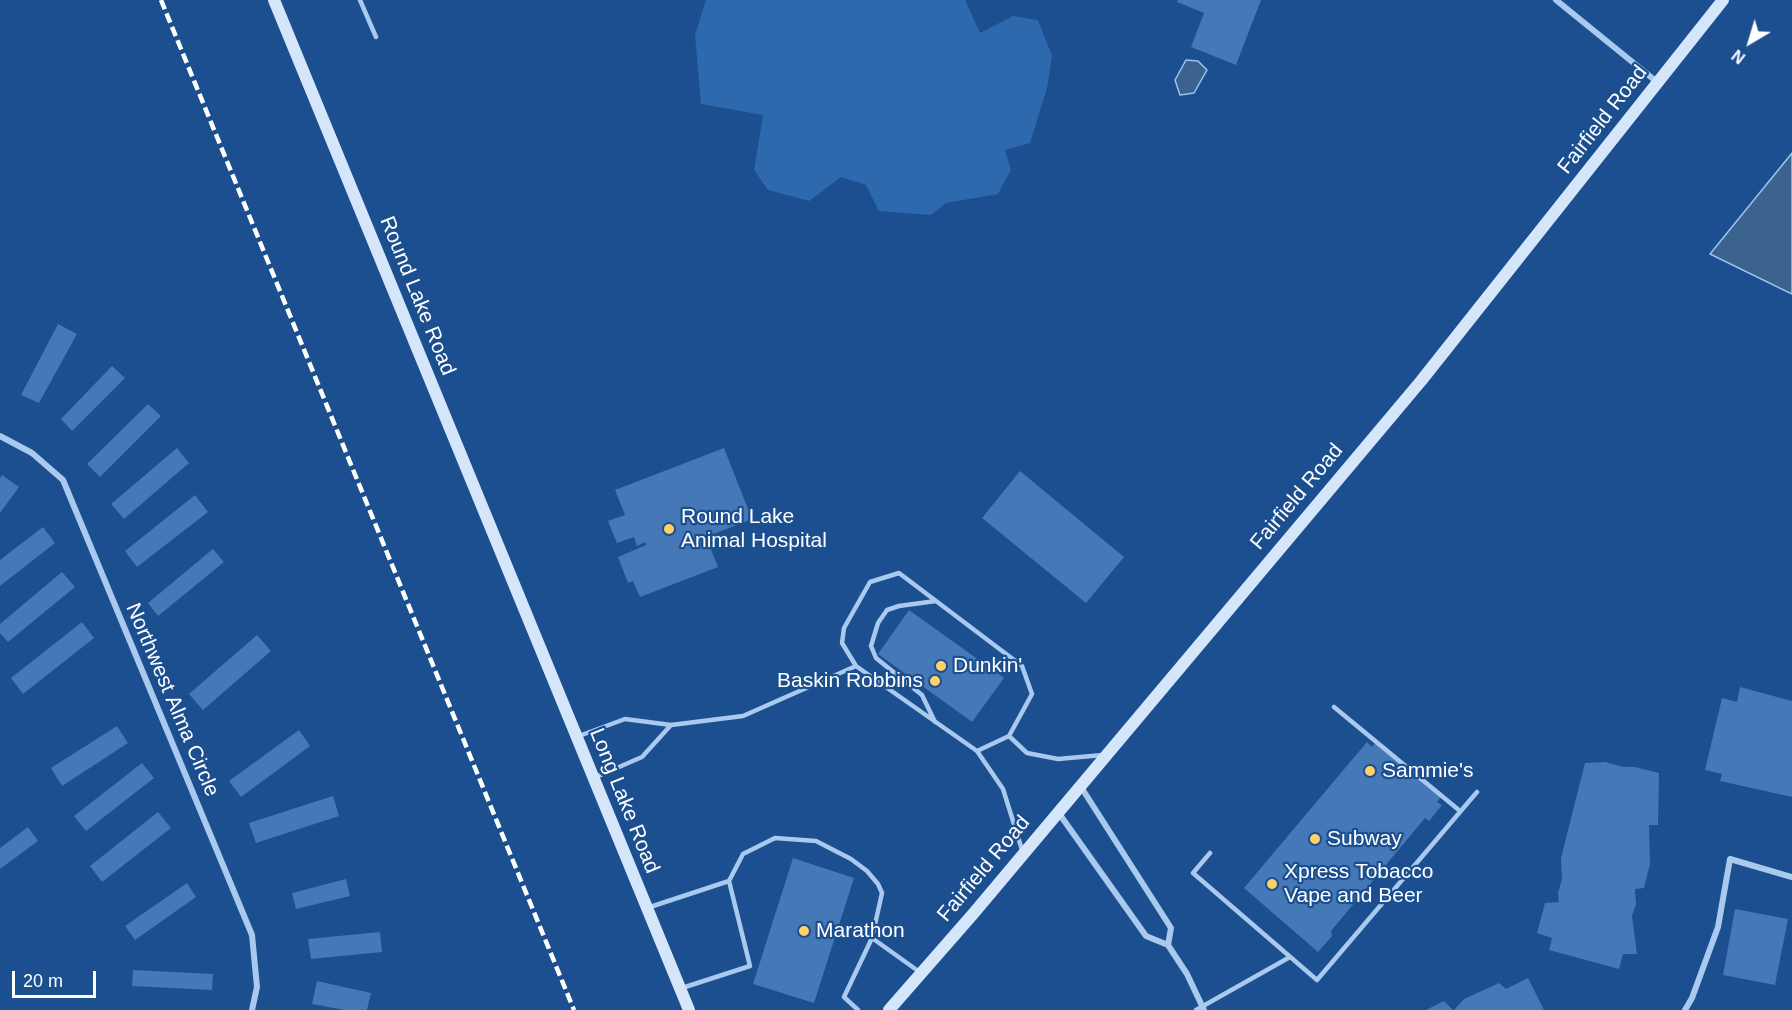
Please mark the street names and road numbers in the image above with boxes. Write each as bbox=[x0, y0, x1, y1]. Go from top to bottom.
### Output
street label: Fairfield Road bbox=[1553, 61, 1653, 179]
street label: Round Lake Road bbox=[374, 213, 460, 379]
street label: Fairfield Road bbox=[1245, 439, 1349, 555]
street label: Northwest Alma Circle bbox=[120, 599, 224, 801]
street label: Long Lake Road bbox=[583, 725, 665, 877]
street label: Fairfield Road bbox=[932, 811, 1036, 927]

